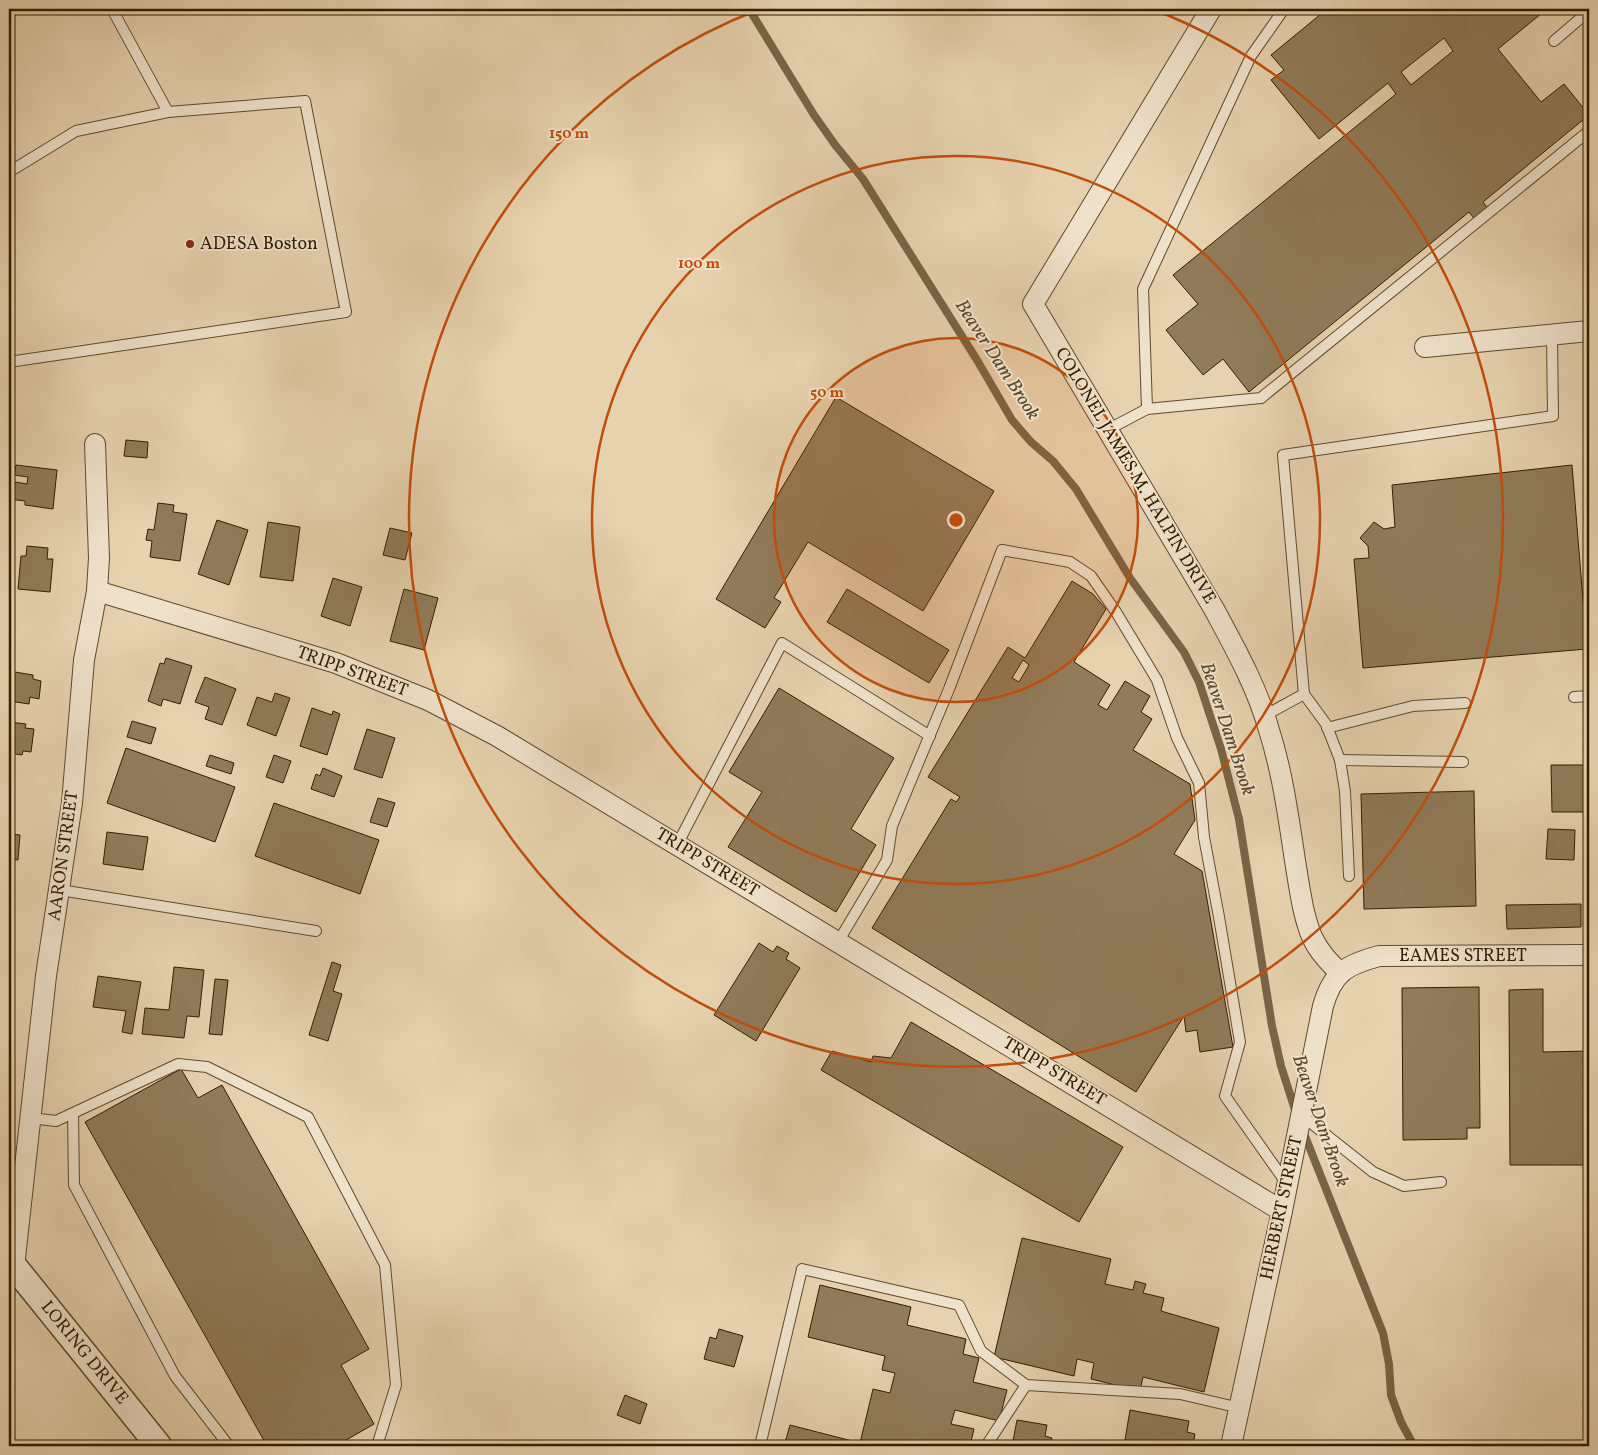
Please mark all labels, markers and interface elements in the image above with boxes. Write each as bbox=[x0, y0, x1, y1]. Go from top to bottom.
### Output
text: 150 m bbox=[549, 124, 589, 145]
place label: ADESA Boston bbox=[200, 232, 318, 257]
marker: ADESA Boston bbox=[184, 238, 196, 250]
text: 100 m bbox=[678, 254, 721, 275]
water label: Beaver Dam Brook bbox=[948, 295, 1046, 425]
street label: COLONEL JAMES M. HALPIN DRIVE bbox=[1048, 343, 1222, 609]
text: 50 m bbox=[810, 383, 844, 404]
centre of rings bbox=[947, 511, 965, 529]
street label: TRIPP STREET bbox=[293, 640, 412, 704]
water label: Beaver Dam Brook bbox=[1193, 659, 1261, 799]
street label: AARON STREET bbox=[42, 789, 86, 923]
street label: TRIPP STREET bbox=[651, 822, 764, 904]
street label: EAMES STREET bbox=[1399, 944, 1527, 969]
street label: TRIPP STREET bbox=[998, 1031, 1111, 1113]
water label: Beaver Dam Brook bbox=[1285, 1051, 1355, 1191]
street label: HERBERT STREET bbox=[1255, 1133, 1310, 1282]
street label: LORING DRIVE bbox=[34, 1296, 134, 1410]

